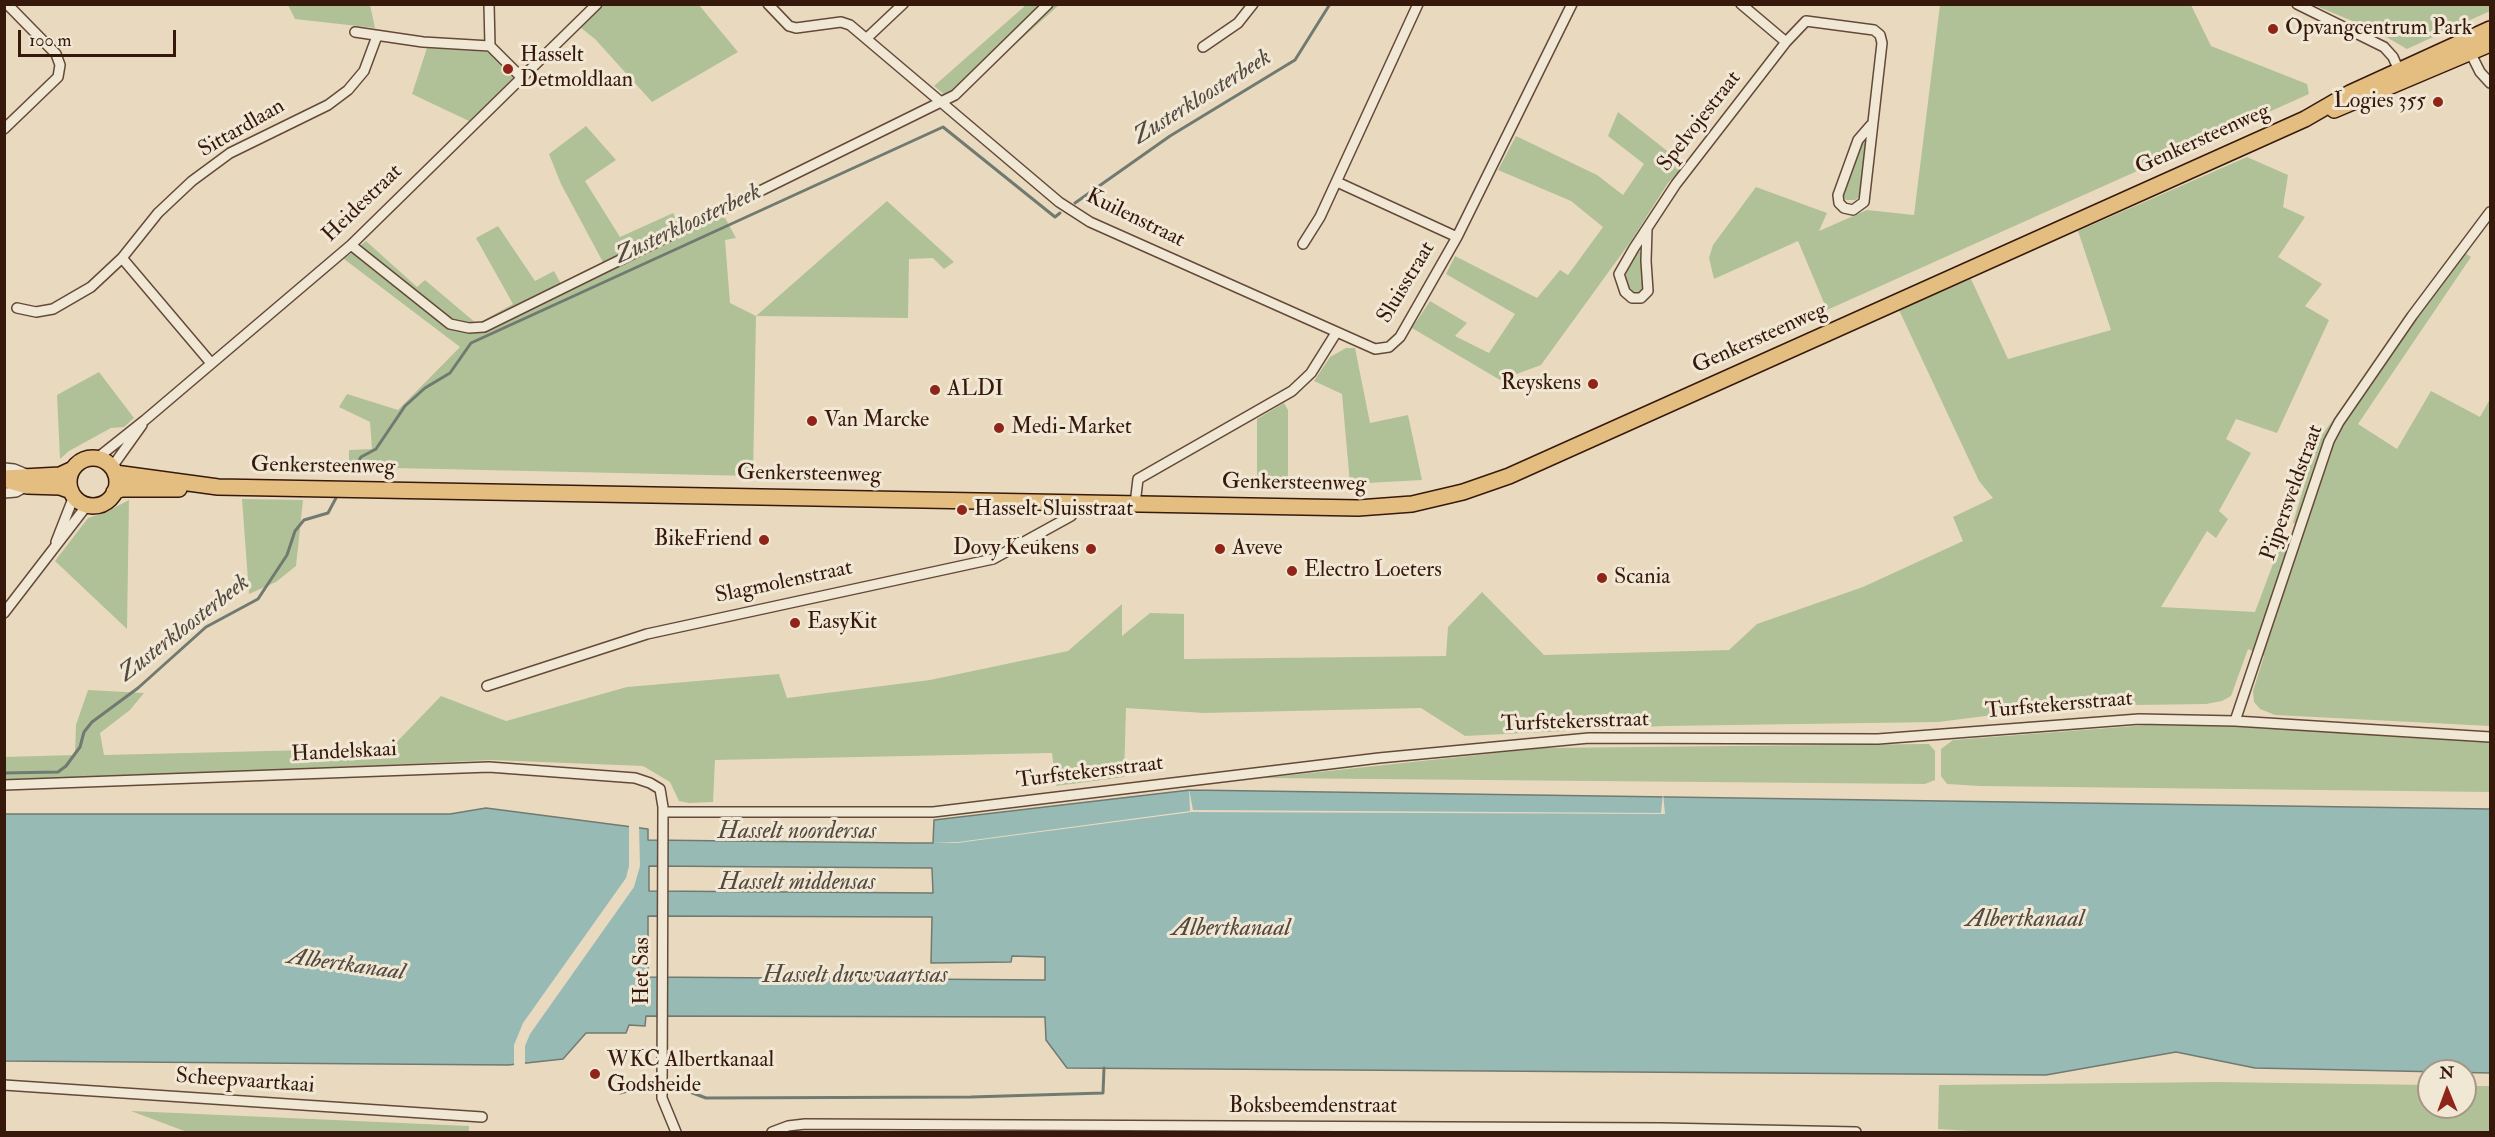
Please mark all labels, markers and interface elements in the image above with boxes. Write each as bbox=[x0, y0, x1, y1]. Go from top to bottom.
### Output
place label: Opvangcentrum Park bbox=[2285, 16, 2472, 42]
scale bar bbox=[21, 18, 178, 56]
marker: Opvangcentrum Park bbox=[2266, 22, 2280, 36]
text: 100 m bbox=[29, 29, 72, 52]
place label: Hasselt Detmoldlaan bbox=[520, 43, 633, 94]
water label: Zusterkloosterbeek bbox=[1129, 44, 1277, 152]
marker: Hasselt Detmoldlaan bbox=[501, 62, 515, 76]
street label: Spelvojestraat bbox=[1653, 66, 1747, 178]
place label: Logies 355 bbox=[2334, 89, 2426, 115]
street label: Sittardlaan bbox=[194, 94, 290, 164]
marker: Logies 355 bbox=[2431, 95, 2445, 109]
street label: Genkersteenweg bbox=[2132, 99, 2274, 181]
street label: Heidestraat bbox=[318, 159, 408, 249]
water label: Zusterkloosterbeek bbox=[612, 179, 766, 271]
street label: Kuilenstraat bbox=[1081, 184, 1189, 254]
street label: Sluisstraat bbox=[1372, 237, 1442, 329]
street label: Genkersteenweg bbox=[1689, 298, 1831, 380]
place label: Reyskens bbox=[1501, 371, 1581, 397]
place label: ALDI bbox=[947, 377, 1004, 403]
marker: Reyskens bbox=[1586, 377, 1600, 391]
marker: ALDI bbox=[928, 383, 942, 397]
place label: Van Marcke bbox=[824, 408, 929, 434]
marker: Van Marcke bbox=[805, 414, 819, 428]
place label: Medi-Market bbox=[1011, 415, 1132, 441]
marker: Medi-Market bbox=[992, 421, 1006, 435]
street label: Pijpersveldstraat bbox=[2256, 421, 2330, 565]
street label: Genkersteenweg bbox=[251, 453, 395, 481]
street label: Genkersteenweg bbox=[737, 461, 881, 489]
street label: Genkersteenweg bbox=[1222, 470, 1366, 498]
place label: Hasselt Sluisstraat bbox=[974, 497, 1133, 523]
marker: Hasselt Sluisstraat bbox=[955, 503, 969, 517]
place label: BikeFriend bbox=[654, 527, 752, 553]
marker: BikeFriend bbox=[757, 533, 771, 547]
place label: Dovy Keukens bbox=[953, 536, 1079, 562]
place label: Aveve bbox=[1232, 536, 1282, 562]
marker: Dovy Keukens bbox=[1084, 542, 1098, 556]
marker: Aveve bbox=[1213, 542, 1227, 556]
street label: Slagmolenstraat bbox=[713, 556, 855, 610]
place label: Electro Loeters bbox=[1304, 558, 1442, 584]
marker: Electro Loeters bbox=[1285, 564, 1299, 578]
place label: Scania bbox=[1614, 565, 1670, 591]
water label: Zusterkloosterbeek bbox=[114, 569, 256, 689]
marker: Scania bbox=[1595, 571, 1609, 585]
place label: EasyKit bbox=[807, 610, 877, 636]
marker: EasyKit bbox=[788, 616, 802, 630]
street label: Turfstekersstraat bbox=[1984, 686, 2134, 726]
street label: Turfstekersstraat bbox=[1501, 707, 1649, 739]
street label: Handelskaai bbox=[290, 737, 398, 769]
street label: Turfstekersstraat bbox=[1015, 751, 1165, 795]
water label: Hasselt noordersas bbox=[718, 819, 876, 847]
water label: Hasselt middensas bbox=[719, 870, 875, 898]
water label: Albertkanaal bbox=[1966, 907, 2084, 935]
water label: Albertkanaal bbox=[1172, 916, 1290, 944]
street label: Het Sas bbox=[630, 937, 656, 1005]
water label: Albertkanaal bbox=[285, 944, 407, 988]
water label: Hasselt duwvaartsas bbox=[762, 963, 948, 991]
place label: WKC Albertkanaal Godsheide bbox=[607, 1048, 774, 1100]
north arrow bbox=[2417, 1059, 2477, 1119]
text: N bbox=[2439, 1063, 2454, 1083]
street label: Scheepvaartkaai bbox=[175, 1064, 315, 1100]
marker: WKC Albertkanaal Godsheide bbox=[588, 1067, 602, 1081]
street label: Boksbeemdenstraat bbox=[1229, 1094, 1397, 1120]

